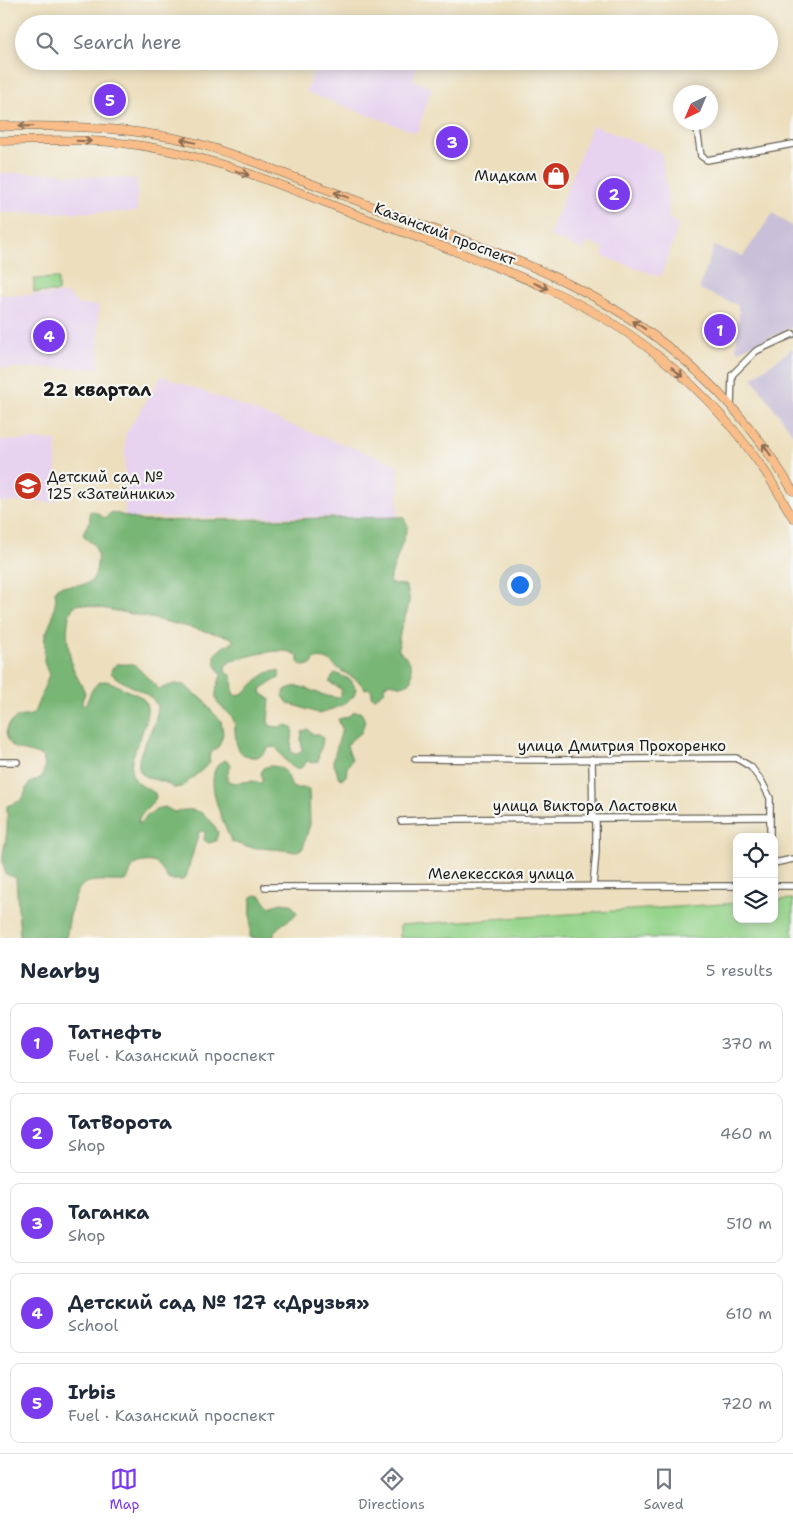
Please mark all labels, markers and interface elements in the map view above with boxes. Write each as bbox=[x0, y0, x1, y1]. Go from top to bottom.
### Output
search box bbox=[15, 15, 778, 70]
icon: search bbox=[33, 29, 61, 57]
text: Search here bbox=[73, 30, 182, 55]
pin: 5 bbox=[94, 81, 126, 119]
north arrow bbox=[673, 85, 718, 130]
one-way arrow bbox=[19, 121, 35, 131]
pin: 3 bbox=[436, 123, 468, 161]
one-way arrow bbox=[75, 136, 91, 146]
one-way arrow bbox=[180, 136, 196, 145]
shop icon: Мидкам bbox=[541, 161, 571, 191]
place label: Мидкам bbox=[474, 166, 537, 186]
one-way arrow bbox=[234, 169, 249, 178]
pin: 2 bbox=[598, 175, 630, 213]
one-way arrow bbox=[334, 190, 349, 199]
street label: Казанский проспект bbox=[371, 198, 519, 270]
one-way arrow bbox=[533, 281, 548, 291]
pin: 1 bbox=[704, 311, 736, 349]
pin: 4 bbox=[33, 317, 65, 355]
one-way arrow bbox=[632, 320, 646, 330]
one-way arrow bbox=[671, 366, 684, 378]
district label: 22 квартал bbox=[43, 378, 151, 402]
one-way arrow bbox=[762, 443, 772, 457]
place label: Детский сад № 125 «Затейники» bbox=[47, 467, 175, 504]
school or university icon: Детский сад № 125 «Затейники» bbox=[13, 471, 43, 501]
your location bbox=[507, 572, 533, 598]
street label: улица Дмитрия Прохоренко bbox=[518, 736, 726, 756]
street label: улица Виктора Ластовки bbox=[493, 796, 677, 816]
map controls bbox=[733, 833, 778, 923]
button: locate bbox=[733, 833, 778, 878]
street label: Мелекесская улица bbox=[428, 864, 575, 884]
button: layers bbox=[733, 878, 778, 923]
text: Nearby bbox=[20, 957, 100, 985]
text: 5 results bbox=[706, 960, 773, 981]
text: Татнефть bbox=[68, 1020, 162, 1045]
text: 1 bbox=[33, 1033, 41, 1054]
text: 370 m bbox=[721, 1033, 772, 1054]
text: Fuel · Казанский проспект bbox=[68, 1045, 275, 1066]
text: ТатВорота bbox=[68, 1110, 172, 1135]
text: 2 bbox=[31, 1123, 43, 1144]
text: 460 m bbox=[720, 1123, 772, 1144]
text: Shop bbox=[68, 1135, 105, 1156]
text: Таганка bbox=[68, 1200, 149, 1225]
text: 3 bbox=[31, 1213, 43, 1234]
text: 510 m bbox=[726, 1213, 772, 1234]
text: Shop bbox=[68, 1225, 105, 1246]
text: Детский сад № 127 «Друзья» bbox=[68, 1290, 369, 1315]
text: 4 bbox=[31, 1303, 43, 1324]
text: 610 m bbox=[725, 1303, 772, 1324]
text: School bbox=[68, 1315, 118, 1336]
text: Irbis bbox=[68, 1380, 116, 1405]
text: 5 bbox=[32, 1393, 42, 1414]
text: 720 m bbox=[721, 1393, 772, 1414]
text: Fuel · Казанский проспект bbox=[68, 1405, 275, 1426]
tab: Map bbox=[109, 1465, 139, 1513]
tab: Directions bbox=[358, 1465, 425, 1513]
tab: Saved bbox=[644, 1465, 684, 1513]

